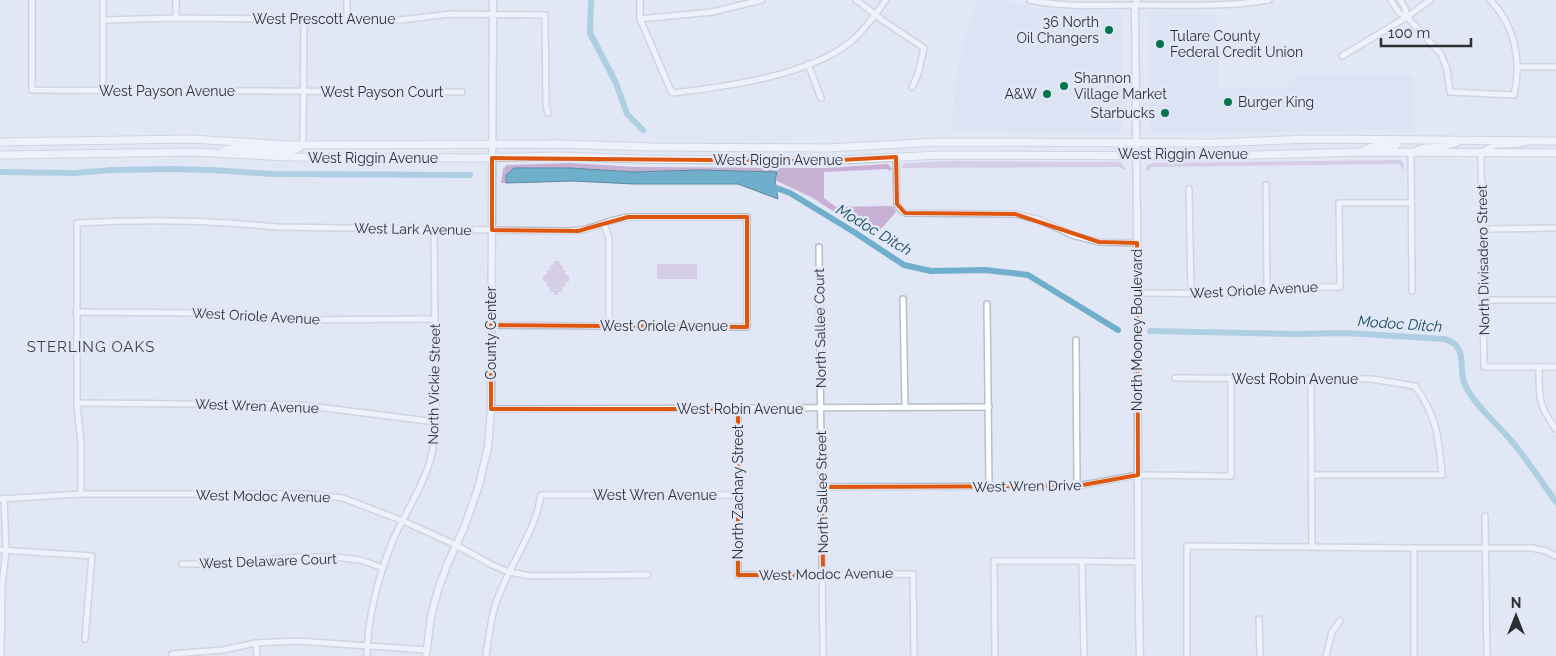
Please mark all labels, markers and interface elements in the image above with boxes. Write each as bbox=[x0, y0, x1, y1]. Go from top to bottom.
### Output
street label: West Prescott Avenue bbox=[253, 11, 395, 27]
place label: 36 North Oil Changers bbox=[1016, 14, 1099, 46]
scale bar bbox=[1381, 15, 1471, 47]
marker: 36 North Oil Changers bbox=[1103, 24, 1115, 36]
text: 100 m bbox=[1388, 24, 1430, 42]
place label: Tulare County Federal Credit Union bbox=[1170, 28, 1303, 60]
marker: Tulare County Federal Credit Union bbox=[1154, 38, 1166, 50]
place label: Shannon Village Market bbox=[1074, 70, 1167, 102]
marker: Shannon Village Market bbox=[1058, 80, 1070, 92]
street label: West Payson Avenue bbox=[99, 83, 235, 99]
street label: West Payson Court bbox=[320, 84, 444, 100]
place label: A&W bbox=[1004, 86, 1037, 102]
marker: A&W bbox=[1041, 88, 1053, 100]
place label: Burger King bbox=[1238, 94, 1314, 110]
marker: Burger King bbox=[1222, 96, 1234, 108]
place label: Starbucks bbox=[1091, 105, 1155, 121]
marker: Starbucks bbox=[1159, 107, 1171, 119]
street label: West Riggin Avenue bbox=[1118, 146, 1248, 162]
street label: West Riggin Avenue bbox=[308, 150, 438, 166]
street label: West Riggin Avenue bbox=[713, 152, 843, 168]
street label: North Divisadero Street bbox=[1474, 184, 1492, 335]
water label: Modoc Ditch bbox=[833, 200, 915, 260]
street label: West Lark Avenue bbox=[354, 220, 472, 238]
street label: North Mooney Boulevard bbox=[1129, 249, 1145, 411]
street label: North Sallee Court bbox=[811, 268, 829, 388]
street label: West Oriole Avenue bbox=[1190, 279, 1318, 301]
street label: County Center bbox=[483, 286, 499, 380]
street label: West Oriole Avenue bbox=[192, 305, 320, 327]
water label: Modoc Ditch bbox=[1357, 312, 1443, 336]
street label: West Oriole Avenue bbox=[600, 318, 728, 334]
street label: North Vickie Street bbox=[425, 323, 443, 445]
district label: STERLING OAKS bbox=[27, 338, 155, 356]
street label: West Robin Avenue bbox=[1232, 371, 1358, 387]
street label: West Wren Avenue bbox=[195, 396, 319, 416]
street label: West Robin Avenue bbox=[677, 401, 803, 417]
street label: North Zachary Street bbox=[730, 424, 746, 559]
street label: North Sallee Street bbox=[813, 430, 831, 554]
street label: West Wren Drive bbox=[973, 477, 1081, 495]
street label: West Modoc Avenue bbox=[196, 487, 330, 505]
street label: West Wren Avenue bbox=[593, 487, 717, 503]
street label: West Delaware Court bbox=[199, 551, 337, 571]
street label: West Modoc Avenue bbox=[759, 565, 893, 583]
north arrow bbox=[1491, 591, 1541, 641]
text: N bbox=[1511, 595, 1521, 611]

